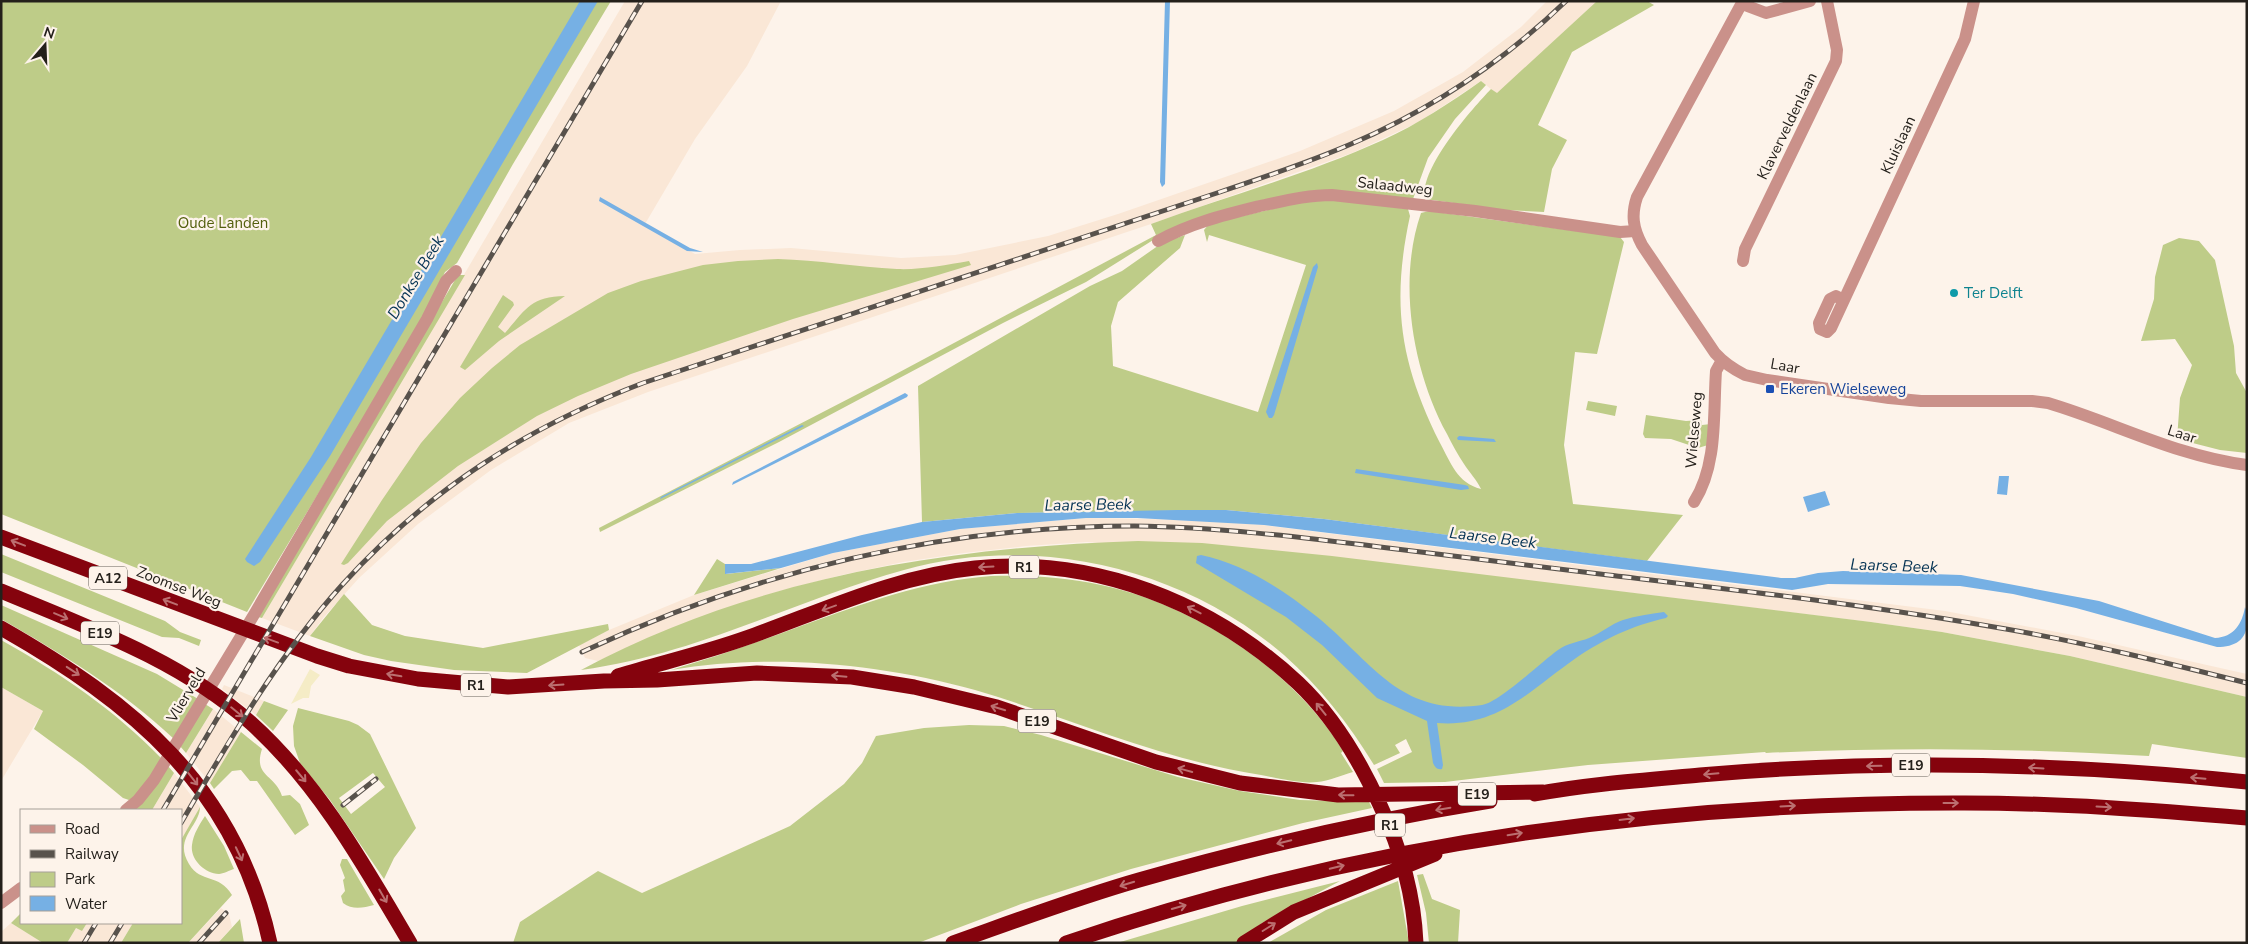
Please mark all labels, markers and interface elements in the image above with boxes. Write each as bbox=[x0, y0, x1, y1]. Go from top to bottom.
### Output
north arrow bbox=[20, 20, 70, 70]
text: N bbox=[41, 22, 57, 44]
street label: Klaverveldenlaan bbox=[1752, 69, 1822, 183]
street label: Kluislaan bbox=[1876, 113, 1920, 177]
street label: Salaadweg bbox=[1356, 172, 1434, 200]
park label: Oude Landen bbox=[178, 213, 268, 233]
water label: Donkse Beek bbox=[382, 231, 450, 323]
place label: Ter Delft bbox=[1964, 283, 2023, 303]
marker: Ter Delft bbox=[1948, 287, 1960, 299]
street label: Laar bbox=[1769, 354, 1802, 379]
place label: Ekeren Wielseweg bbox=[1780, 379, 1906, 399]
marker: Ekeren Wielseweg bbox=[1764, 383, 1776, 395]
street label: Wielseweg bbox=[1681, 391, 1707, 469]
street label: Laar bbox=[2165, 420, 2200, 448]
water label: Laarse Beek bbox=[1044, 493, 1133, 517]
water label: Laarse Beek bbox=[1448, 522, 1539, 554]
one-way arrow bbox=[11, 538, 26, 548]
water label: Laarse Beek bbox=[1850, 553, 1939, 579]
road number: R1 bbox=[1009, 556, 1039, 578]
street label: Zoomse Weg bbox=[134, 562, 224, 612]
one-way arrow bbox=[978, 563, 994, 572]
road number: A12 bbox=[89, 566, 127, 590]
one-way arrow bbox=[162, 597, 178, 606]
one-way arrow bbox=[822, 604, 837, 613]
one-way arrow bbox=[1187, 605, 1202, 614]
one-way arrow bbox=[53, 612, 68, 622]
road number: E19 bbox=[81, 622, 119, 644]
one-way arrow bbox=[264, 635, 280, 644]
street label: Vlierveld bbox=[161, 664, 210, 727]
one-way arrow bbox=[66, 666, 80, 677]
one-way arrow bbox=[386, 670, 402, 680]
one-way arrow bbox=[831, 671, 847, 681]
road number: R1 bbox=[461, 674, 491, 696]
one-way arrow bbox=[548, 680, 564, 690]
one-way arrow bbox=[990, 702, 1006, 712]
one-way arrow bbox=[1316, 703, 1327, 716]
one-way arrow bbox=[230, 706, 243, 717]
road number: E19 bbox=[1018, 709, 1056, 732]
road number: E19 bbox=[1892, 754, 1930, 776]
one-way arrow bbox=[1866, 761, 1882, 771]
one-way arrow bbox=[2028, 763, 2044, 773]
one-way arrow bbox=[1178, 765, 1194, 774]
one-way arrow bbox=[295, 769, 306, 782]
one-way arrow bbox=[1704, 769, 1720, 779]
one-way arrow bbox=[188, 772, 199, 785]
one-way arrow bbox=[2190, 773, 2206, 783]
road number: E19 bbox=[1458, 782, 1496, 806]
one-way arrow bbox=[1338, 790, 1354, 799]
one-way arrow bbox=[1942, 798, 1959, 808]
one-way arrow bbox=[1780, 802, 1796, 811]
one-way arrow bbox=[2096, 803, 2112, 812]
one-way arrow bbox=[1436, 805, 1452, 814]
legend bbox=[20, 809, 182, 924]
road number: R1 bbox=[1375, 814, 1405, 836]
one-way arrow bbox=[1618, 814, 1634, 824]
text: Road bbox=[65, 819, 100, 839]
one-way arrow bbox=[1507, 829, 1523, 839]
one-way arrow bbox=[1277, 838, 1293, 847]
text: Railway bbox=[65, 844, 119, 864]
one-way arrow bbox=[235, 846, 245, 861]
one-way arrow bbox=[1328, 862, 1344, 872]
text: Park bbox=[65, 869, 95, 889]
one-way arrow bbox=[1120, 879, 1136, 889]
one-way arrow bbox=[379, 889, 389, 903]
text: Water bbox=[65, 894, 108, 914]
one-way arrow bbox=[1171, 902, 1187, 912]
one-way arrow bbox=[1261, 922, 1275, 932]

